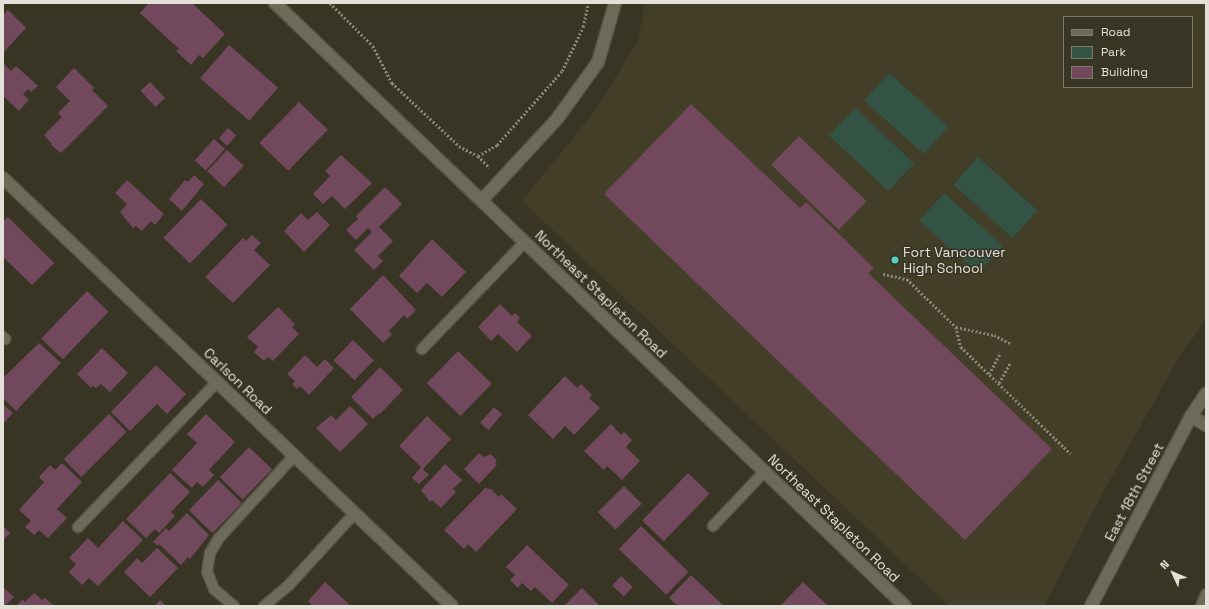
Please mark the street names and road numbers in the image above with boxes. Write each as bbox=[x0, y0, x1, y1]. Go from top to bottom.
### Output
street label: Northeast Stapleton Road bbox=[532, 227, 670, 361]
street label: Carlson Road bbox=[200, 344, 276, 418]
street label: East 18th Street bbox=[1101, 440, 1167, 544]
street label: Northeast Stapleton Road bbox=[765, 451, 903, 585]

